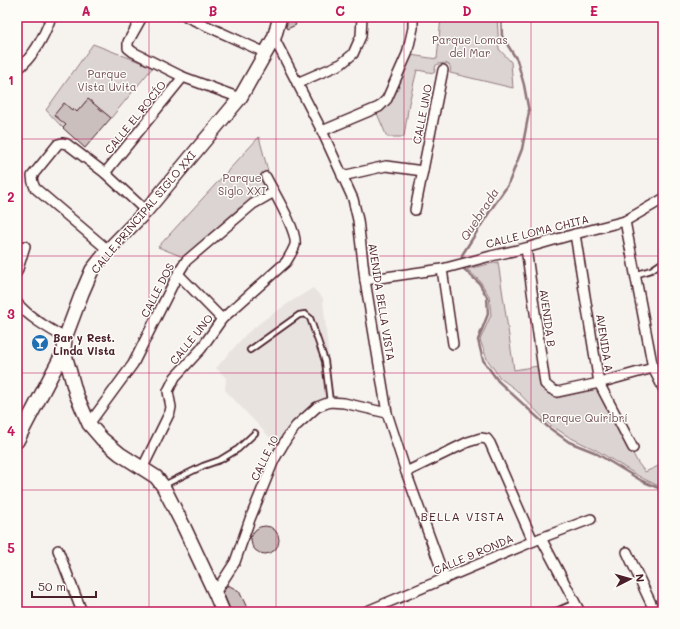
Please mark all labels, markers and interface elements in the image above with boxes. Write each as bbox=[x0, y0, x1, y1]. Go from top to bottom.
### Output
text: A bbox=[81, 2, 91, 19]
text: B bbox=[209, 2, 218, 19]
text: C bbox=[335, 2, 345, 19]
text: D bbox=[462, 2, 472, 19]
text: E bbox=[590, 2, 598, 19]
park label: Parque Lomas del Mar bbox=[432, 32, 508, 60]
park label: Parque Vista Uvita bbox=[77, 66, 137, 94]
text: 1 bbox=[8, 71, 14, 88]
street label: CALLE EL ROCÍO bbox=[101, 77, 169, 157]
street label: CALLE UNO bbox=[409, 82, 435, 145]
street label: CALLE PRINCIPAL SIGLO XXI bbox=[87, 147, 199, 276]
park label: Parque Siglo XXI bbox=[218, 170, 266, 198]
water label: Quebrada bbox=[456, 185, 502, 243]
text: 2 bbox=[7, 188, 15, 205]
street label: CALLE LOMA CHITA bbox=[484, 211, 590, 251]
street label: AVENIDA BELLA VISTA bbox=[365, 242, 399, 362]
street label: CALLE DOS bbox=[137, 260, 177, 320]
street label: AVENIDA B bbox=[537, 288, 559, 348]
text: 3 bbox=[7, 305, 15, 322]
street label: CALLE UNO bbox=[166, 310, 216, 367]
street label: AVENIDA A bbox=[593, 313, 617, 373]
place label: Bar y Rest. Linda Vista bbox=[53, 330, 116, 358]
bar icon: Bar y Rest. Linda Vista bbox=[30, 333, 50, 353]
park label: Parque Quiribrí bbox=[542, 410, 628, 425]
text: 4 bbox=[7, 422, 15, 439]
street label: CALLE 10 bbox=[247, 433, 281, 483]
district label: BELLA VISTA bbox=[421, 508, 505, 524]
street label: CALLE 9 RONDA bbox=[431, 530, 515, 578]
text: 5 bbox=[7, 539, 15, 556]
north arrow bbox=[610, 559, 650, 599]
scale bar bbox=[32, 573, 96, 599]
text: N bbox=[633, 573, 648, 583]
text: 50 m bbox=[38, 578, 66, 594]

